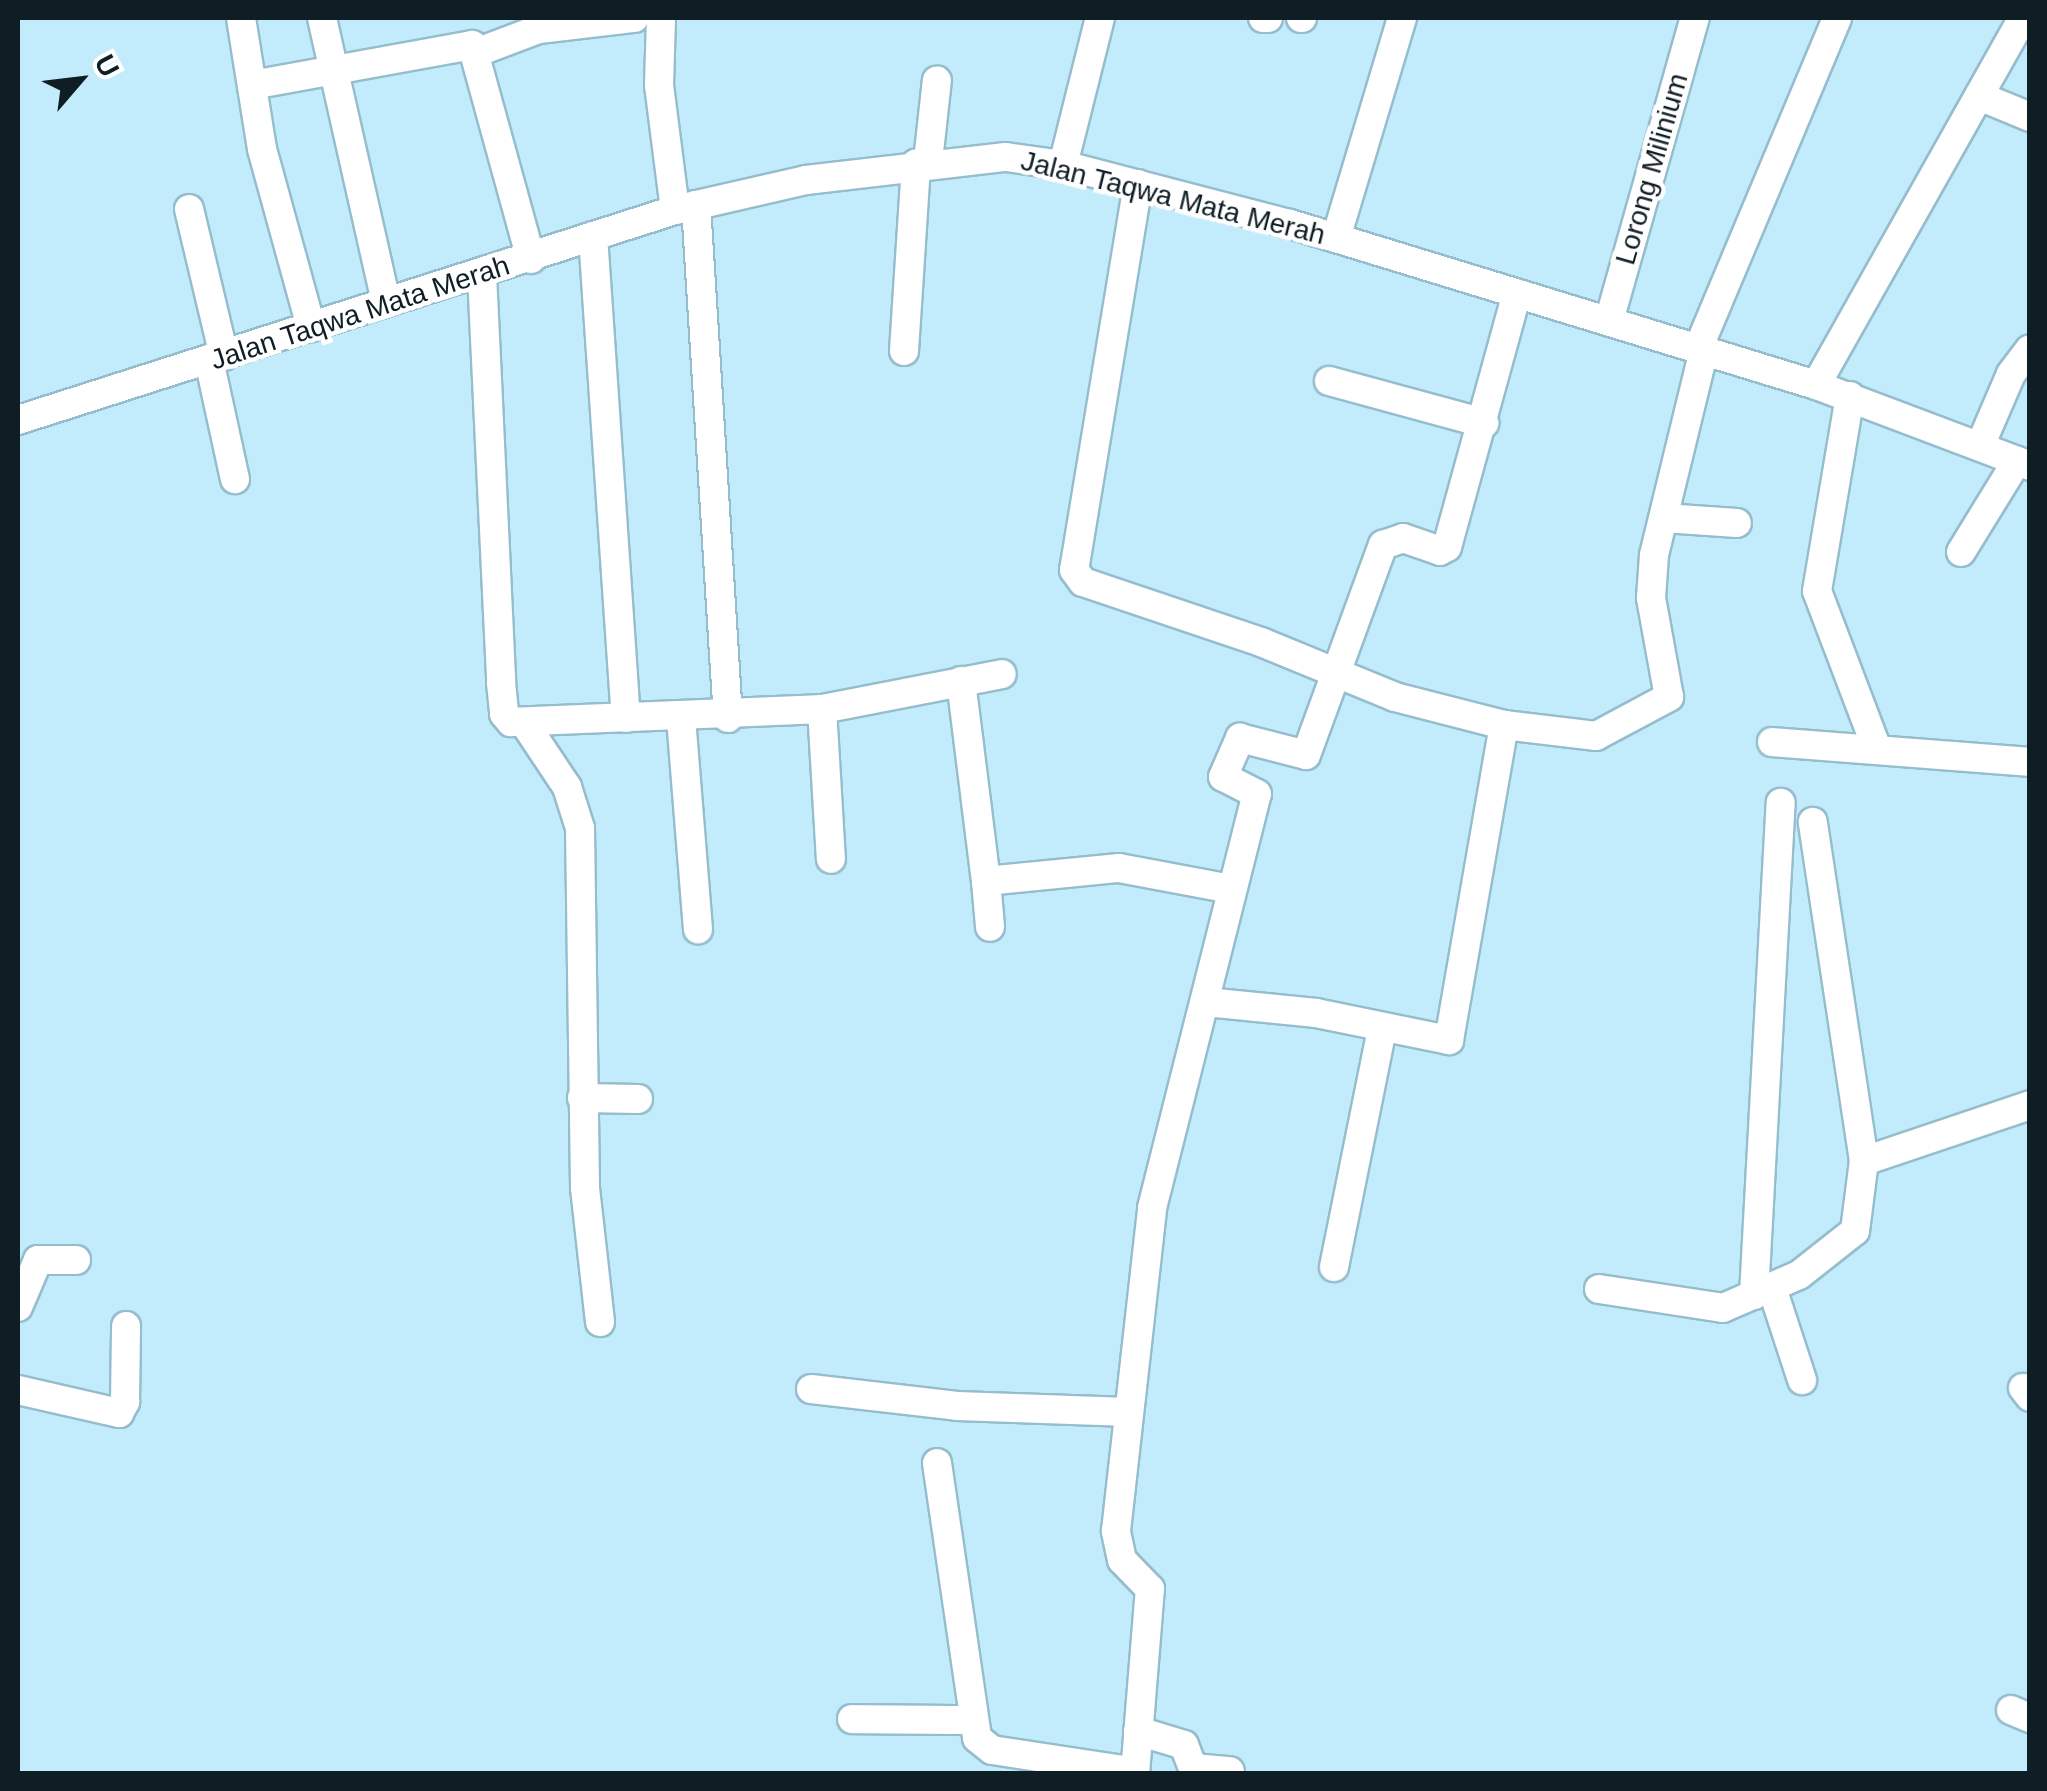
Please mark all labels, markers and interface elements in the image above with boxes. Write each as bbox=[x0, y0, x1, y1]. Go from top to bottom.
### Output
north arrow bbox=[30, 30, 130, 130]
text: U bbox=[88, 49, 125, 82]
street label: Lorong Milinium bbox=[1609, 69, 1695, 269]
street label: Jalan Taqwa Mata Merah bbox=[1017, 144, 1329, 252]
street label: Jalan Taqwa Mata Merah bbox=[206, 249, 514, 377]

